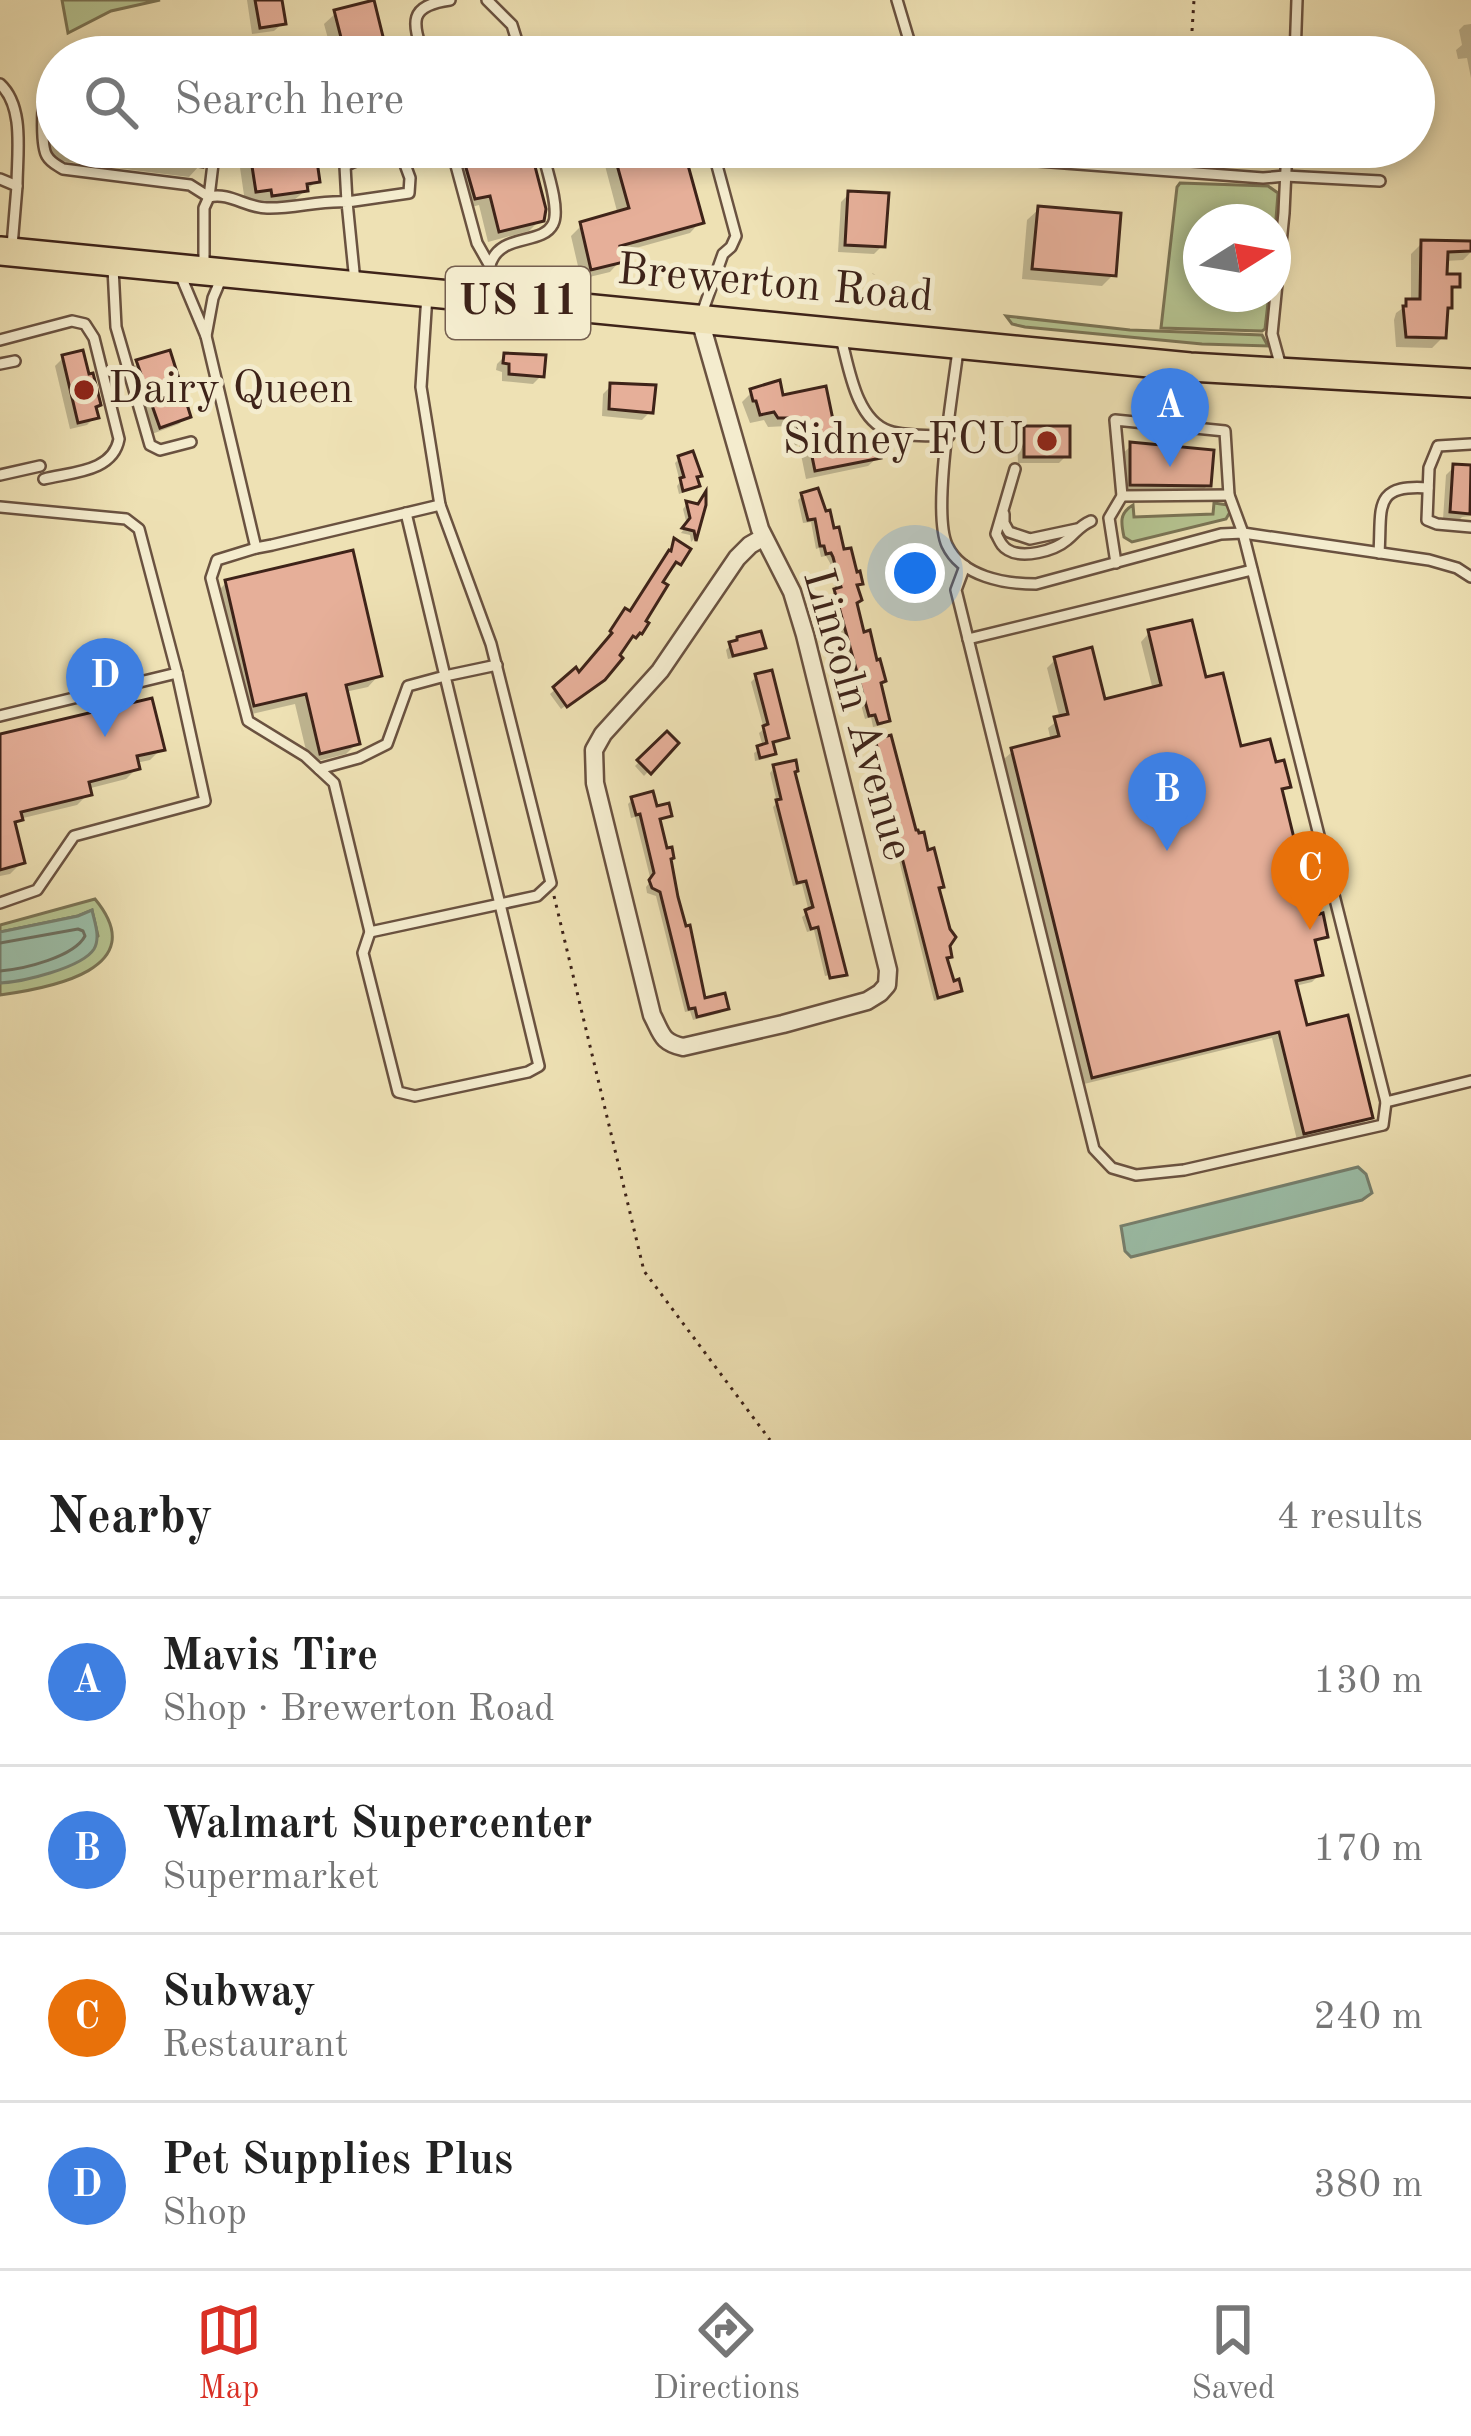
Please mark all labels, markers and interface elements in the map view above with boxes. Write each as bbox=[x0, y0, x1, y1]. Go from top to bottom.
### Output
search box bbox=[36, 36, 1435, 168]
icon: search bbox=[78, 69, 144, 135]
text: Search here bbox=[174, 79, 404, 124]
north arrow bbox=[1183, 204, 1291, 312]
street label: Brewerton Road bbox=[615, 249, 935, 321]
road number: US 11 bbox=[446, 267, 590, 339]
place label: Dairy Queen bbox=[108, 368, 354, 413]
pin: A bbox=[1131, 368, 1209, 467]
marker: Dairy Queen bbox=[71, 377, 97, 403]
place label: Sidney FCU bbox=[782, 419, 1023, 464]
marker: Sidney FCU bbox=[1034, 428, 1060, 454]
your location bbox=[885, 543, 945, 603]
street label: Lincoln Avenue bbox=[793, 564, 919, 866]
pin: D bbox=[66, 638, 144, 737]
pin: B bbox=[1128, 752, 1206, 851]
pin: C bbox=[1271, 831, 1349, 930]
text: Nearby bbox=[48, 1493, 213, 1544]
text: 4 results bbox=[1277, 1498, 1423, 1537]
text: Mavis Tire bbox=[162, 1635, 378, 1680]
text: A bbox=[72, 1662, 102, 1701]
text: 130 m bbox=[1313, 1662, 1423, 1701]
text: Shop · Brewerton Road bbox=[162, 1690, 555, 1729]
text: Walmart Supercenter bbox=[162, 1803, 593, 1848]
text: B bbox=[73, 1830, 101, 1869]
text: 170 m bbox=[1313, 1830, 1423, 1869]
text: Supermarket bbox=[162, 1858, 379, 1897]
text: Subway bbox=[162, 1971, 316, 2016]
text: C bbox=[74, 1998, 100, 2037]
text: 240 m bbox=[1313, 1998, 1423, 2037]
text: Restaurant bbox=[162, 2026, 349, 2065]
text: Pet Supplies Plus bbox=[162, 2139, 513, 2184]
text: D bbox=[72, 2166, 102, 2205]
text: 380 m bbox=[1313, 2166, 1423, 2205]
text: Shop bbox=[162, 2194, 247, 2233]
tab: Map bbox=[196, 2297, 262, 2410]
tab: Directions bbox=[653, 2297, 800, 2410]
tab: Saved bbox=[1191, 2297, 1275, 2410]

